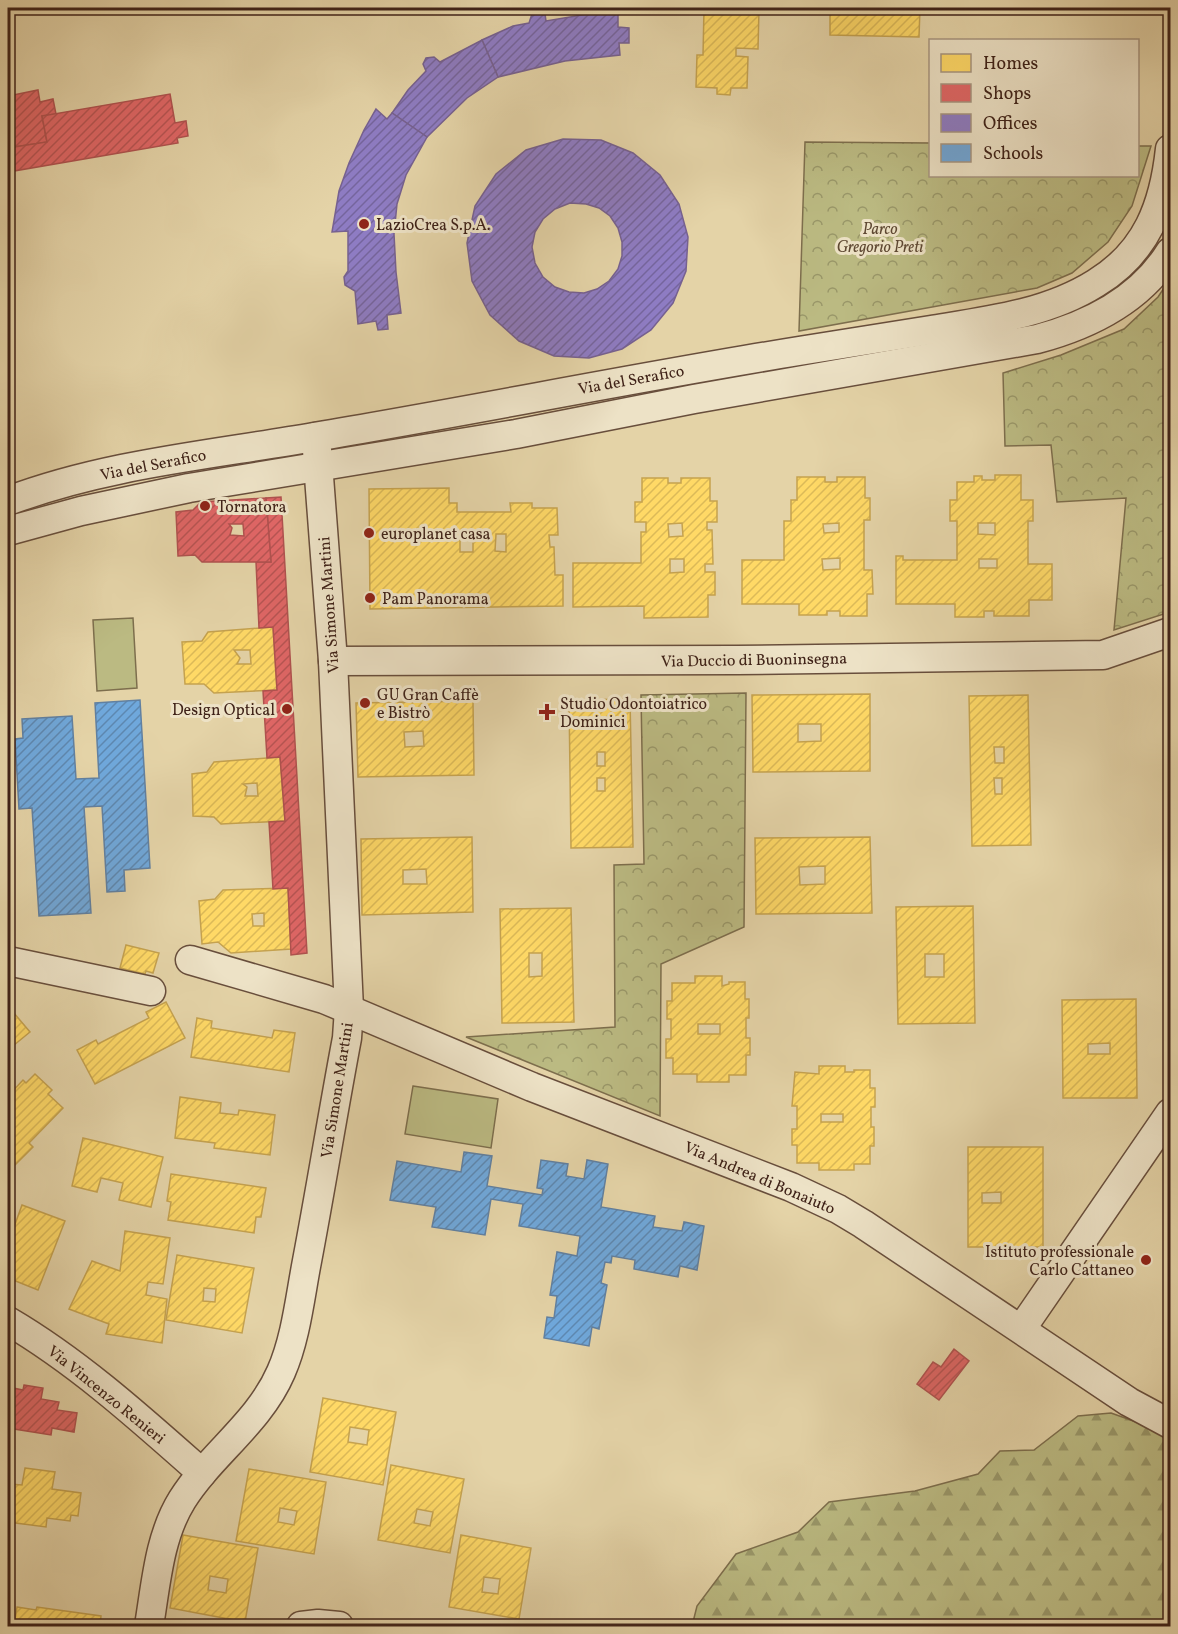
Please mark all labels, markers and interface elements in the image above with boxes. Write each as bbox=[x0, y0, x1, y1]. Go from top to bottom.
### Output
legend bbox=[929, 39, 1139, 177]
text: Homes bbox=[983, 52, 1038, 77]
text: Shops bbox=[983, 82, 1031, 107]
text: Offices bbox=[983, 112, 1038, 137]
text: Schools bbox=[983, 142, 1043, 167]
place label: LazioCrea S.p.A. bbox=[376, 215, 491, 237]
marker: LazioCrea S.p.A. bbox=[357, 217, 371, 231]
park label: Parco Gregorio Preti bbox=[837, 219, 924, 259]
street label: Via del Serafico bbox=[576, 361, 686, 401]
street label: Via del Serafico bbox=[98, 445, 208, 487]
place label: Tornatora bbox=[217, 497, 286, 519]
marker: Tornatora bbox=[198, 499, 212, 513]
place label: europlanet casa bbox=[381, 524, 491, 546]
marker: europlanet casa bbox=[362, 526, 376, 540]
street label: Via Simone Martini bbox=[314, 535, 346, 674]
place label: Pam Panorama bbox=[382, 589, 489, 611]
marker: Pam Panorama bbox=[363, 591, 377, 605]
street label: Via Duccio di Buoninsegna bbox=[661, 648, 847, 674]
place label: GU Gran Caffè e Bistrò bbox=[377, 685, 479, 725]
place label: Studio Odontoiatrico Dominici bbox=[560, 694, 707, 734]
marker: GU Gran Caffè e Bistrò bbox=[358, 696, 372, 710]
place label: Design Optical bbox=[172, 700, 275, 722]
marker: Design Optical bbox=[280, 702, 294, 716]
marker: Studio Odontoiatrico Dominici bbox=[538, 703, 556, 721]
street label: Via Simone Martini bbox=[316, 1021, 360, 1160]
street label: Via Andrea di Bonaiuto bbox=[680, 1137, 838, 1221]
place label: Istituto professionale Carlo Cattaneo bbox=[985, 1242, 1134, 1282]
marker: Istituto professionale Carlo Cattaneo bbox=[1139, 1253, 1153, 1267]
street label: Via Vincenzo Renieri bbox=[42, 1341, 170, 1450]

